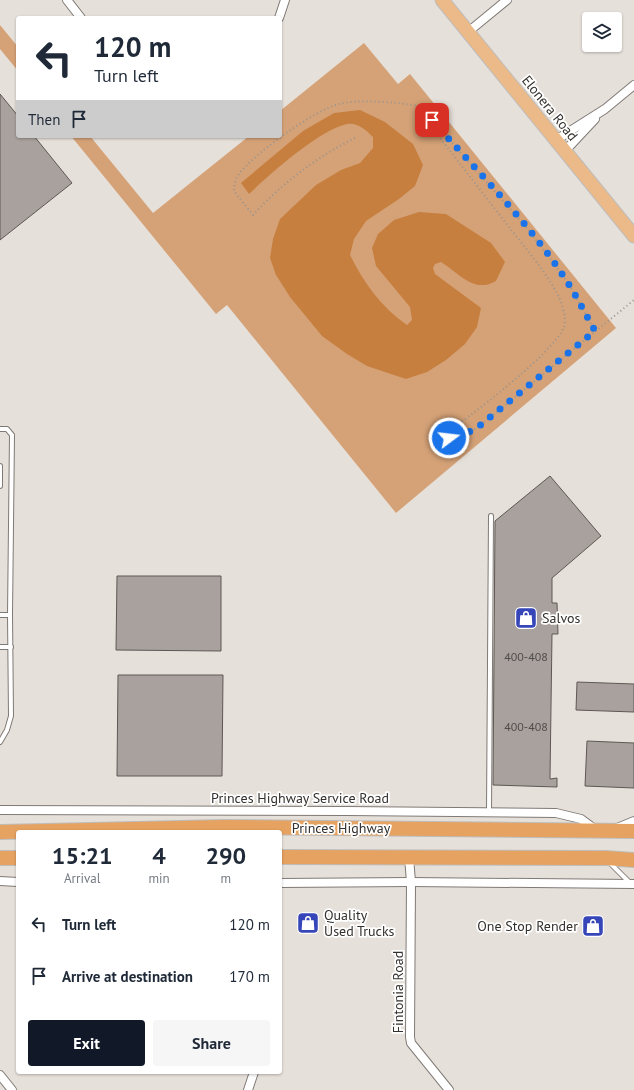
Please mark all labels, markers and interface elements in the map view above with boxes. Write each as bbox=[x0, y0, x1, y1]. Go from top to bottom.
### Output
map controls bbox=[582, 12, 622, 52]
button: layers bbox=[582, 12, 622, 52]
text: 120 m bbox=[94, 28, 171, 65]
icon: left bbox=[28, 32, 80, 84]
text: Turn left bbox=[94, 64, 159, 87]
street label: Elonera Road bbox=[518, 72, 582, 144]
pin bbox=[415, 103, 449, 137]
icon: arrive bbox=[68, 108, 90, 130]
icon: arrive bbox=[421, 109, 443, 131]
text: Then bbox=[28, 110, 60, 129]
position arrow bbox=[428, 417, 470, 459]
shop icon: Salvos bbox=[513, 605, 539, 631]
place label: Salvos bbox=[542, 609, 581, 627]
house number: 400-408 bbox=[504, 649, 548, 664]
house number: 400-408 bbox=[504, 719, 548, 734]
street label: Princes Highway Service Road bbox=[211, 789, 389, 807]
street label: Princes Highway bbox=[292, 819, 391, 837]
text: 15:21 bbox=[52, 840, 113, 871]
text: 4 bbox=[152, 840, 166, 871]
text: 290 bbox=[205, 840, 246, 871]
text: Arrival bbox=[64, 870, 100, 887]
text: min bbox=[148, 870, 170, 887]
text: m bbox=[221, 870, 231, 887]
place label: Quality Used Trucks bbox=[324, 906, 395, 940]
shop icon: Quality Used Trucks bbox=[295, 910, 321, 936]
icon: left bbox=[28, 913, 50, 935]
shop icon: One Stop Render bbox=[580, 913, 606, 939]
text: Turn left bbox=[62, 915, 116, 934]
text: 120 m bbox=[229, 915, 270, 934]
place label: One Stop Render bbox=[477, 917, 578, 935]
street label: Fintonia Road bbox=[389, 951, 407, 1033]
icon: arrive bbox=[28, 965, 50, 987]
text: Arrive at destination bbox=[62, 967, 193, 986]
text: 170 m bbox=[229, 967, 270, 986]
button: Exit bbox=[28, 1020, 145, 1066]
button: Share bbox=[153, 1020, 270, 1066]

